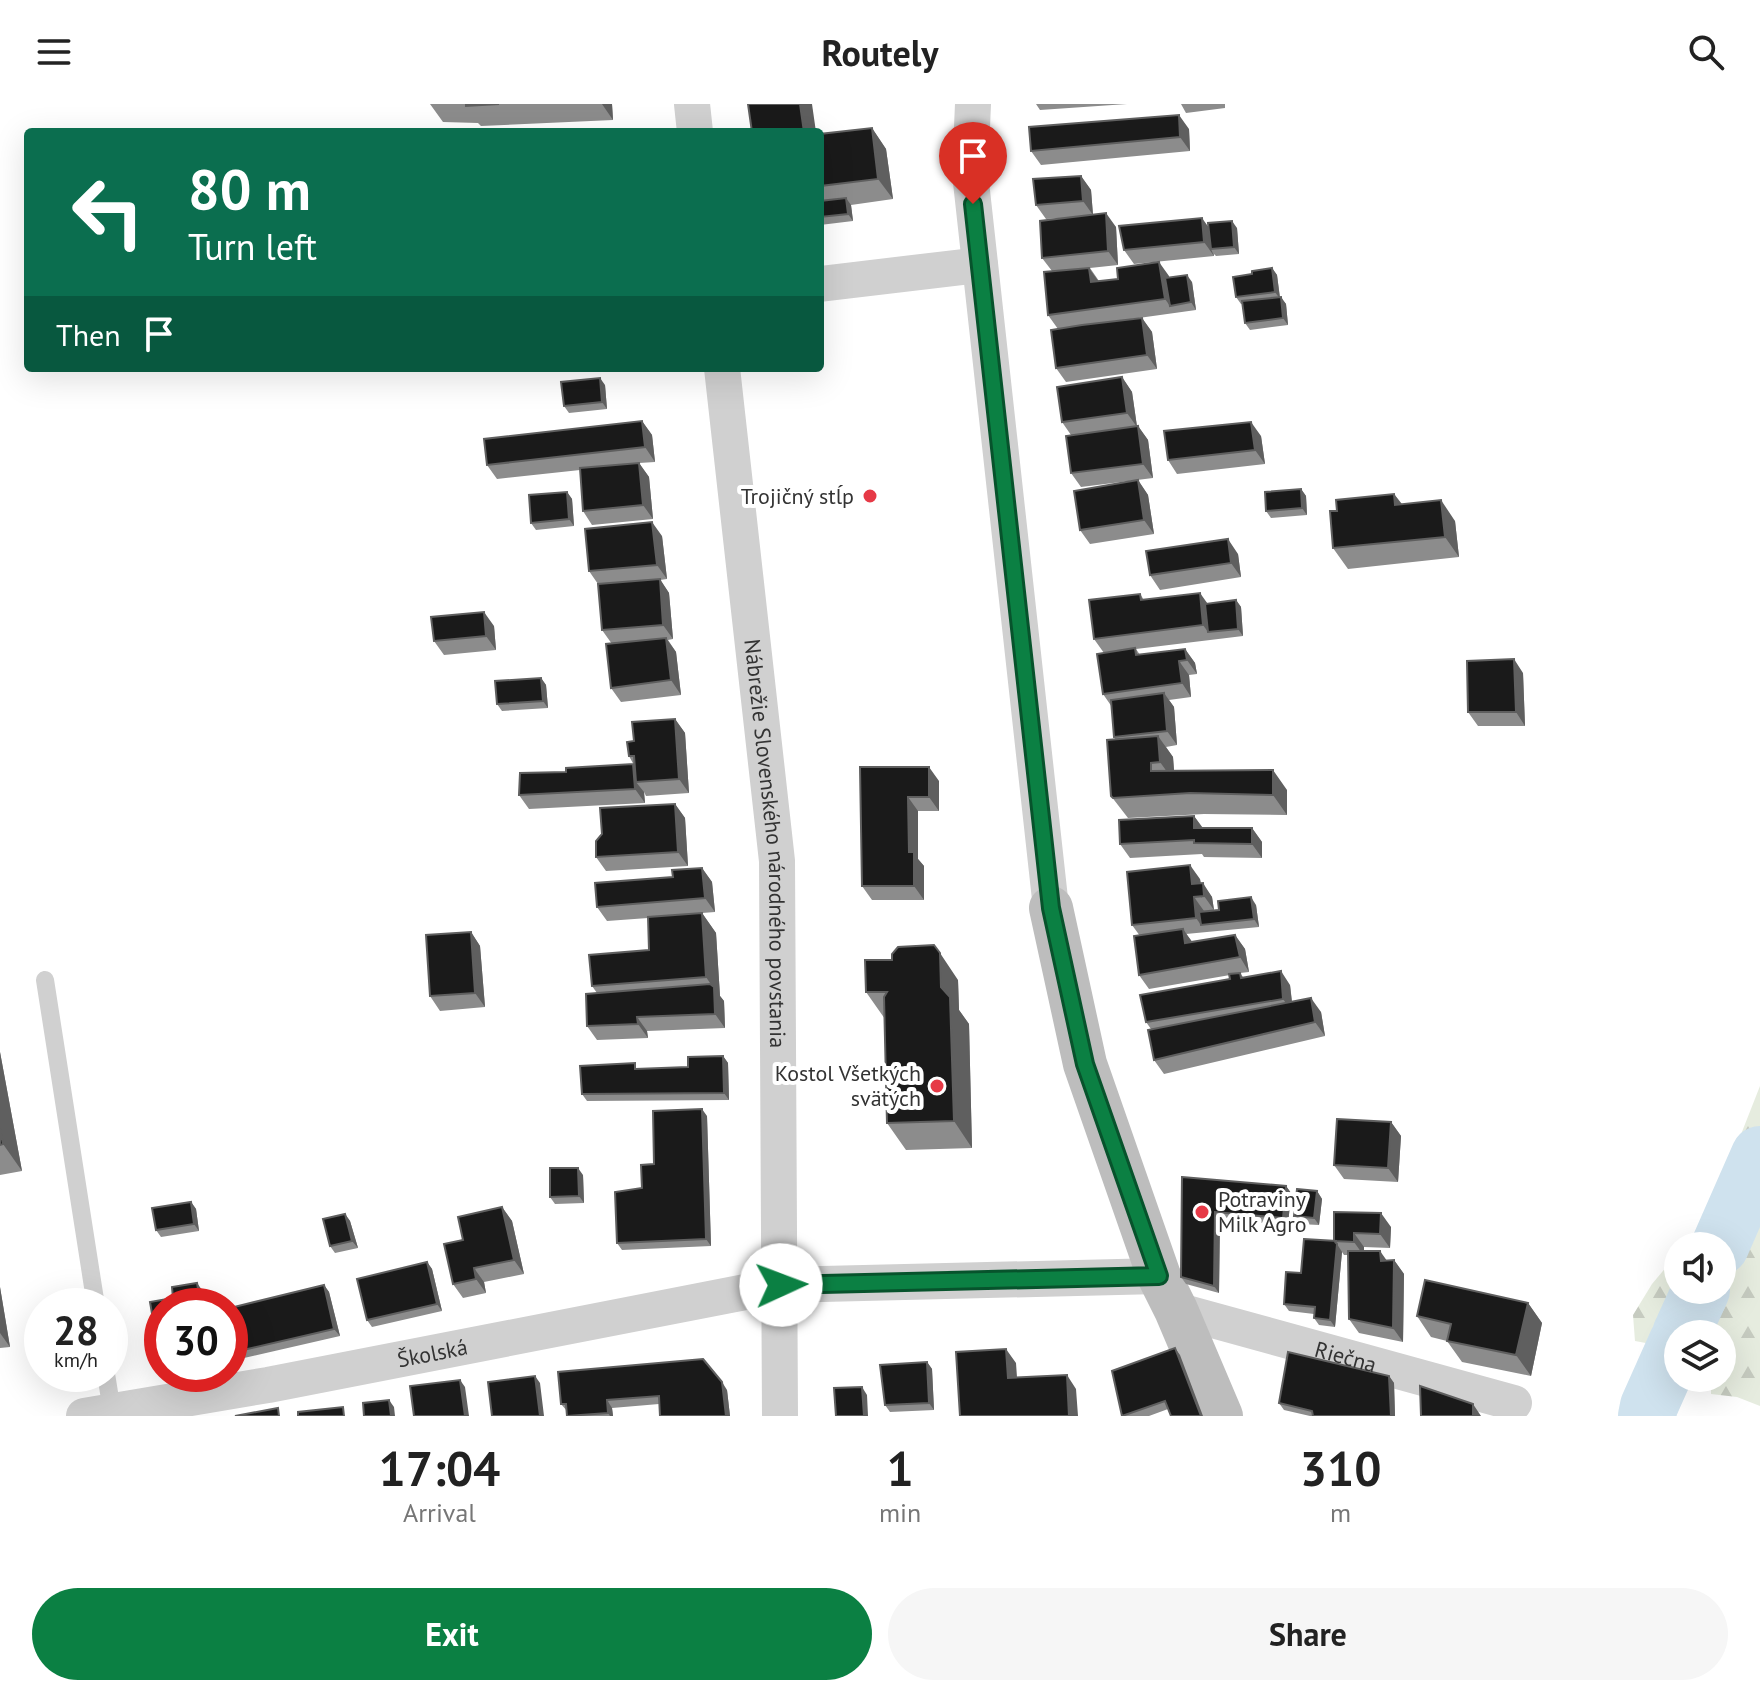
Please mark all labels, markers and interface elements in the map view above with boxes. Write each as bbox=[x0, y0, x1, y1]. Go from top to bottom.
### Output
text: Routely bbox=[821, 29, 939, 76]
icon: menu bbox=[32, 30, 76, 74]
icon: search bbox=[1684, 30, 1728, 74]
pin bbox=[939, 122, 1007, 204]
icon: arrive bbox=[951, 134, 995, 178]
text: 80 m bbox=[188, 153, 311, 225]
icon: left bbox=[56, 160, 160, 264]
text: Turn left bbox=[188, 223, 317, 270]
icon: arrive bbox=[137, 312, 181, 356]
text: Then bbox=[56, 315, 121, 354]
place label: Trojičný stĺp bbox=[741, 482, 854, 510]
marker: Trojičný stĺp bbox=[861, 487, 879, 505]
street label: Nábrežie Slovenského národného povstania bbox=[738, 638, 792, 1048]
place label: Kostol Všetkých svätých bbox=[775, 1059, 921, 1112]
marker: Kostol Všetkých svätých bbox=[928, 1077, 946, 1095]
place label: Potraviny Milk Agro bbox=[1218, 1185, 1307, 1238]
marker: Potraviny Milk Agro bbox=[1193, 1203, 1211, 1221]
map controls bbox=[1664, 1232, 1736, 1392]
button: sound bbox=[1664, 1232, 1736, 1304]
position arrow bbox=[739, 1243, 823, 1327]
speed limit sign: 30 bbox=[144, 1288, 248, 1392]
text: 28 bbox=[53, 1304, 99, 1356]
button: layers bbox=[1664, 1320, 1736, 1392]
street label: Školská bbox=[395, 1332, 470, 1373]
street label: Riečna bbox=[1312, 1335, 1380, 1379]
text: km/h bbox=[54, 1347, 98, 1373]
text: 17:04 bbox=[379, 1437, 500, 1499]
text: 1 bbox=[886, 1437, 914, 1499]
text: 310 bbox=[1300, 1437, 1381, 1499]
text: Arrival bbox=[403, 1496, 476, 1529]
text: min bbox=[879, 1496, 921, 1529]
text: m bbox=[1330, 1496, 1351, 1529]
button: Exit bbox=[32, 1588, 872, 1680]
button: Share bbox=[888, 1588, 1728, 1680]

